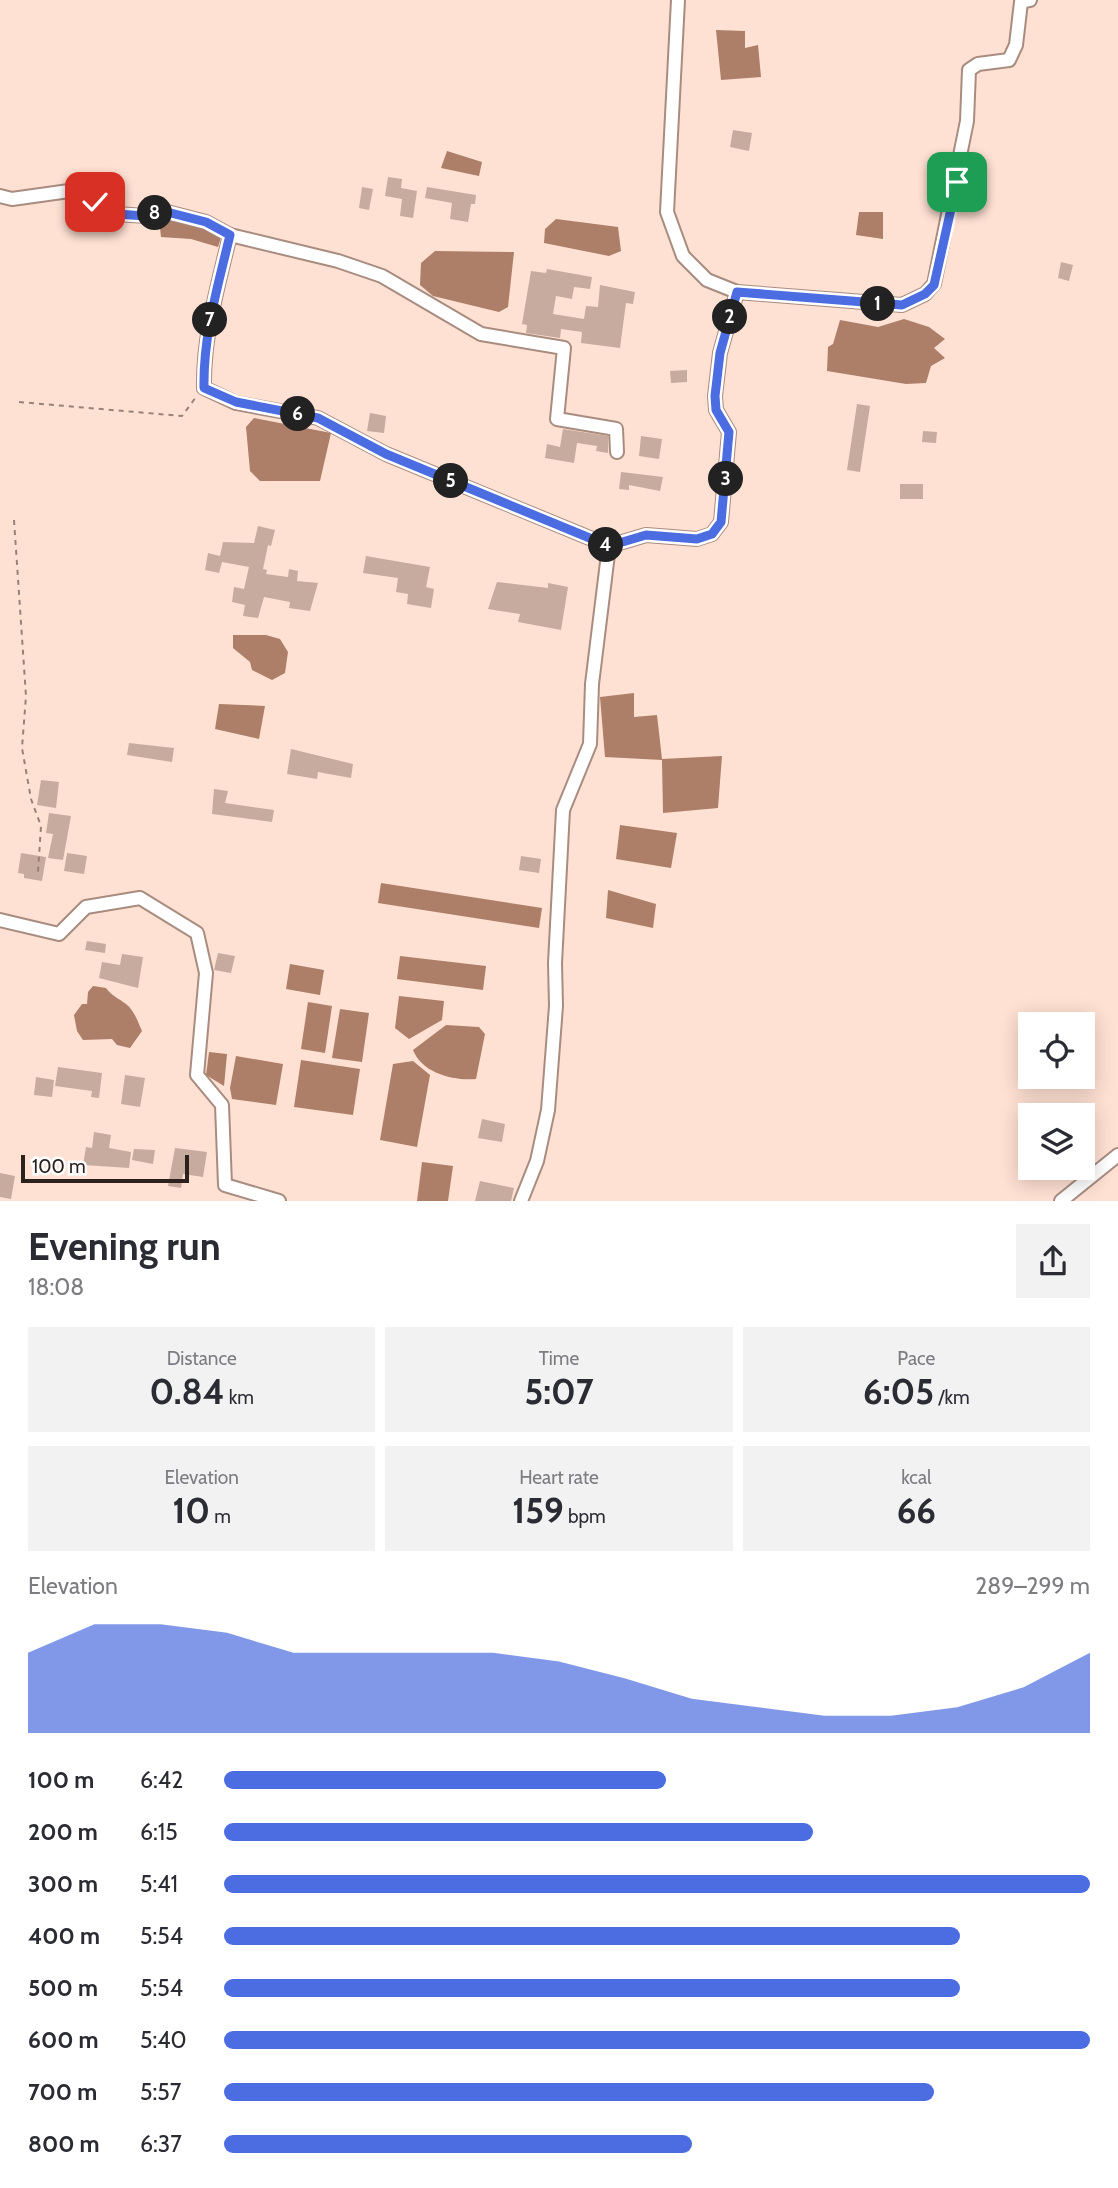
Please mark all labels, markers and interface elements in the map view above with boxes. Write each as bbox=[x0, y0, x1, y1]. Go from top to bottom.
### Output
pin bbox=[927, 152, 987, 212]
icon: arrive bbox=[938, 163, 976, 201]
pin bbox=[65, 172, 125, 232]
icon: check bbox=[76, 183, 114, 221]
pin: 8 bbox=[138, 196, 172, 230]
text: 8 bbox=[149, 201, 160, 224]
pin: 1 bbox=[860, 286, 896, 322]
text: 1 bbox=[874, 292, 881, 315]
pin: 2 bbox=[712, 300, 748, 334]
pin: 7 bbox=[192, 302, 228, 338]
text: 2 bbox=[724, 305, 735, 328]
text: 7 bbox=[205, 308, 214, 331]
pin: 6 bbox=[280, 396, 316, 432]
text: 6 bbox=[292, 402, 303, 425]
pin: 3 bbox=[708, 462, 744, 496]
pin: 5 bbox=[434, 463, 468, 498]
text: 3 bbox=[720, 467, 731, 490]
text: 5 bbox=[445, 469, 456, 492]
pin: 4 bbox=[588, 528, 624, 562]
text: 4 bbox=[600, 533, 611, 556]
map controls bbox=[1018, 1012, 1095, 1180]
button: locate bbox=[1018, 1012, 1095, 1089]
button: layers bbox=[1018, 1103, 1095, 1180]
scale bar bbox=[21, 1152, 189, 1184]
text: 100 m bbox=[32, 1155, 86, 1178]
text: Evening run bbox=[28, 1223, 221, 1270]
button: share bbox=[1016, 1224, 1090, 1298]
text: 18:08 bbox=[28, 1273, 84, 1301]
text: Distance bbox=[167, 1347, 237, 1370]
text: Time bbox=[539, 1347, 579, 1370]
text: Pace bbox=[897, 1347, 935, 1370]
text: 0.84 bbox=[149, 1370, 224, 1413]
text: 5:07 bbox=[524, 1370, 594, 1413]
text: 6:05 bbox=[863, 1370, 934, 1413]
text: km bbox=[224, 1386, 254, 1409]
text: /km bbox=[934, 1386, 970, 1409]
text: Elevation bbox=[165, 1466, 239, 1489]
text: Heart rate bbox=[519, 1466, 599, 1489]
text: kcal bbox=[901, 1466, 931, 1489]
text: 10 bbox=[172, 1489, 210, 1532]
text: 159 bbox=[512, 1489, 564, 1532]
text: 66 bbox=[897, 1489, 936, 1532]
text: m bbox=[210, 1505, 231, 1528]
text: bpm bbox=[564, 1505, 606, 1528]
text: Elevation bbox=[28, 1572, 118, 1600]
text: 289–299 m bbox=[975, 1572, 1090, 1600]
text: 100 m bbox=[28, 1766, 94, 1794]
text: 6:42 bbox=[140, 1766, 183, 1794]
text: 200 m bbox=[28, 1818, 98, 1846]
text: 6:15 bbox=[140, 1818, 178, 1846]
text: 300 m bbox=[28, 1870, 98, 1898]
text: 5:41 bbox=[140, 1870, 178, 1898]
text: 400 m bbox=[28, 1922, 100, 1950]
text: 5:54 bbox=[140, 1922, 183, 1950]
text: 500 m bbox=[28, 1974, 98, 2002]
text: 5:54 bbox=[140, 1974, 183, 2002]
text: 600 m bbox=[28, 2026, 99, 2054]
text: 5:40 bbox=[140, 2026, 187, 2054]
text: 700 m bbox=[28, 2078, 97, 2106]
text: 5:57 bbox=[140, 2078, 181, 2106]
text: 800 m bbox=[28, 2130, 100, 2158]
text: 6:37 bbox=[140, 2130, 182, 2158]

